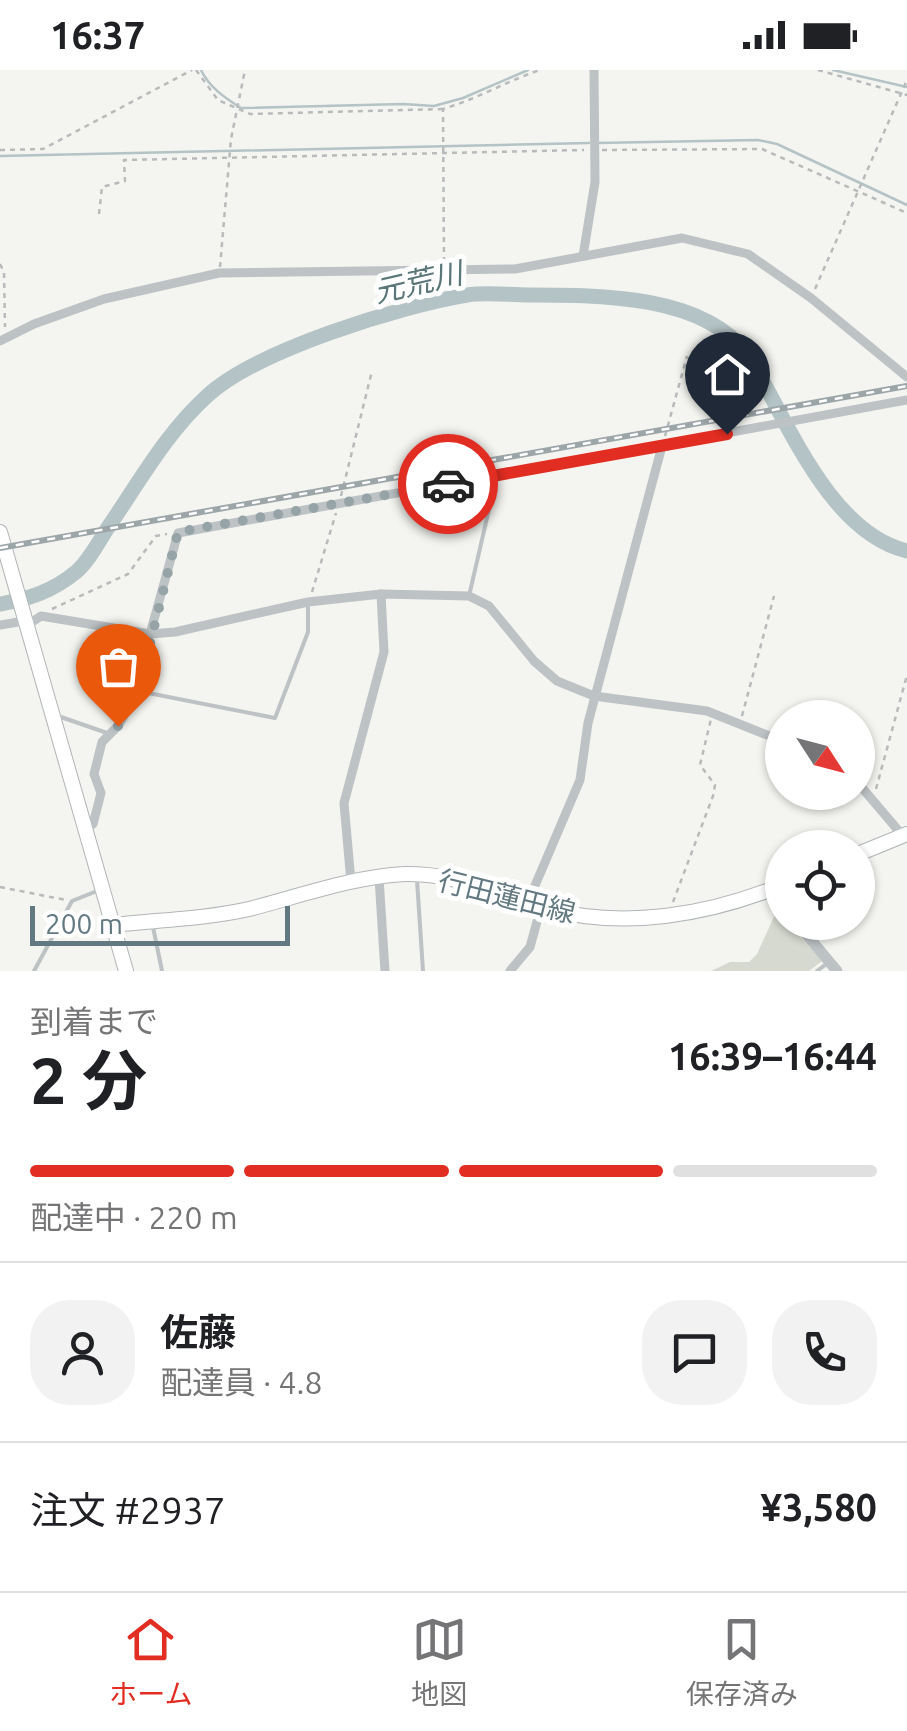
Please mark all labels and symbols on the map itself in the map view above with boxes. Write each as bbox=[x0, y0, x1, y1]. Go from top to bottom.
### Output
water label: 元荒川 bbox=[370, 255, 469, 309]
pin bbox=[685, 332, 770, 435]
courier bbox=[398, 434, 498, 534]
pin bbox=[76, 624, 161, 727]
north arrow bbox=[765, 700, 875, 810]
street label: 行田蓮田線 bbox=[435, 864, 579, 928]
scale bar bbox=[30, 901, 290, 946]

